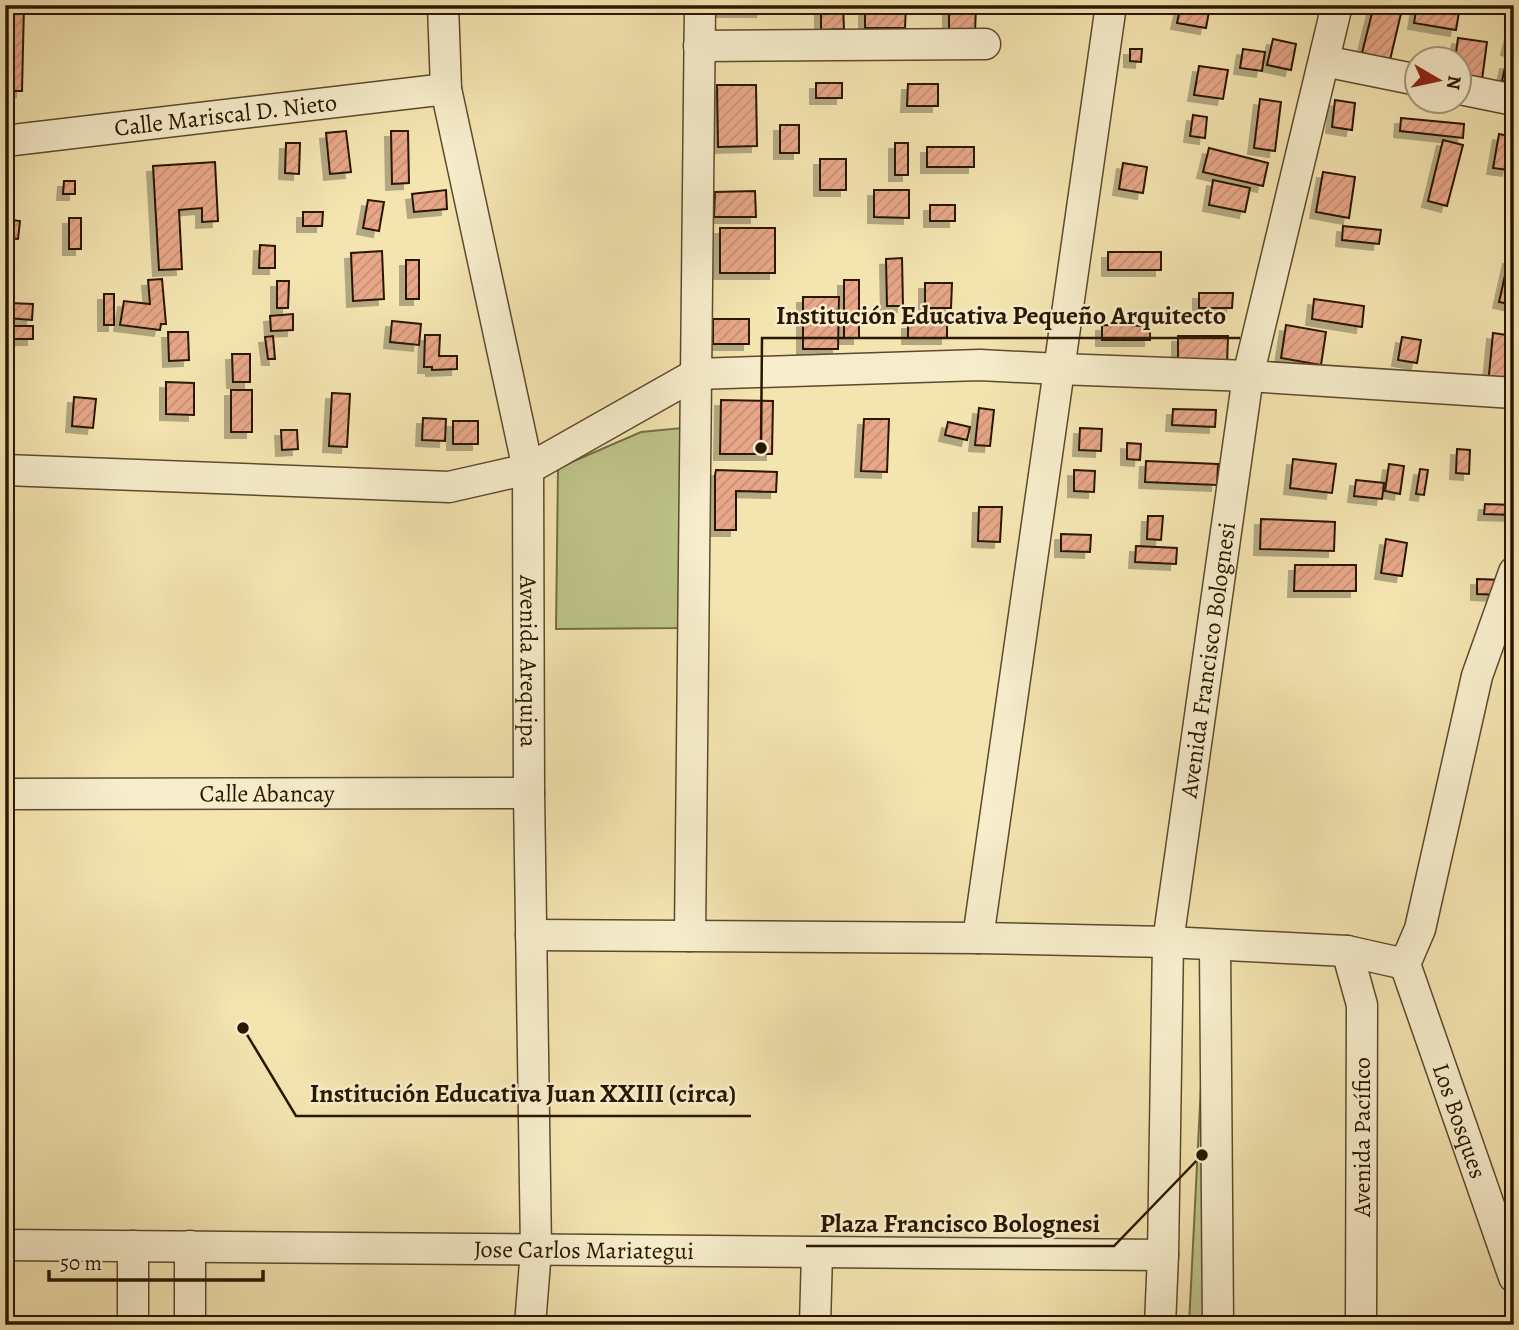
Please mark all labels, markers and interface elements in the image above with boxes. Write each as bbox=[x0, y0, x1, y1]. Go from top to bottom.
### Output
north arrow bbox=[1404, 46, 1474, 116]
text: N bbox=[1440, 74, 1468, 92]
street label: Calle Mariscal D. Nieto bbox=[112, 86, 339, 144]
callout: Institución Educativa Pequeño Arquitecto bbox=[762, 291, 1240, 338]
text: Institución Educativa Pequeño Arquitecto bbox=[776, 298, 1226, 333]
street label: Avenida Francisco Bolognesi bbox=[1172, 520, 1243, 801]
street label: Avenida Arequipa bbox=[512, 574, 545, 748]
street label: Calle Abancay bbox=[199, 777, 335, 810]
street label: Avenida Pacífico bbox=[1346, 1057, 1378, 1218]
street label: Los Bosques bbox=[1425, 1059, 1494, 1183]
callout: Institución Educativa Juan XXIII (circa) bbox=[296, 1069, 751, 1116]
text: Institución Educativa Juan XXIII (circa) bbox=[310, 1076, 736, 1111]
callout: Plaza Francisco Bolognesi bbox=[806, 1199, 1114, 1246]
text: Plaza Francisco Bolognesi bbox=[820, 1206, 1100, 1241]
street label: Jose Carlos Mariategui bbox=[474, 1233, 694, 1267]
scale bar bbox=[49, 1239, 262, 1283]
text: 50 m bbox=[60, 1249, 102, 1277]

